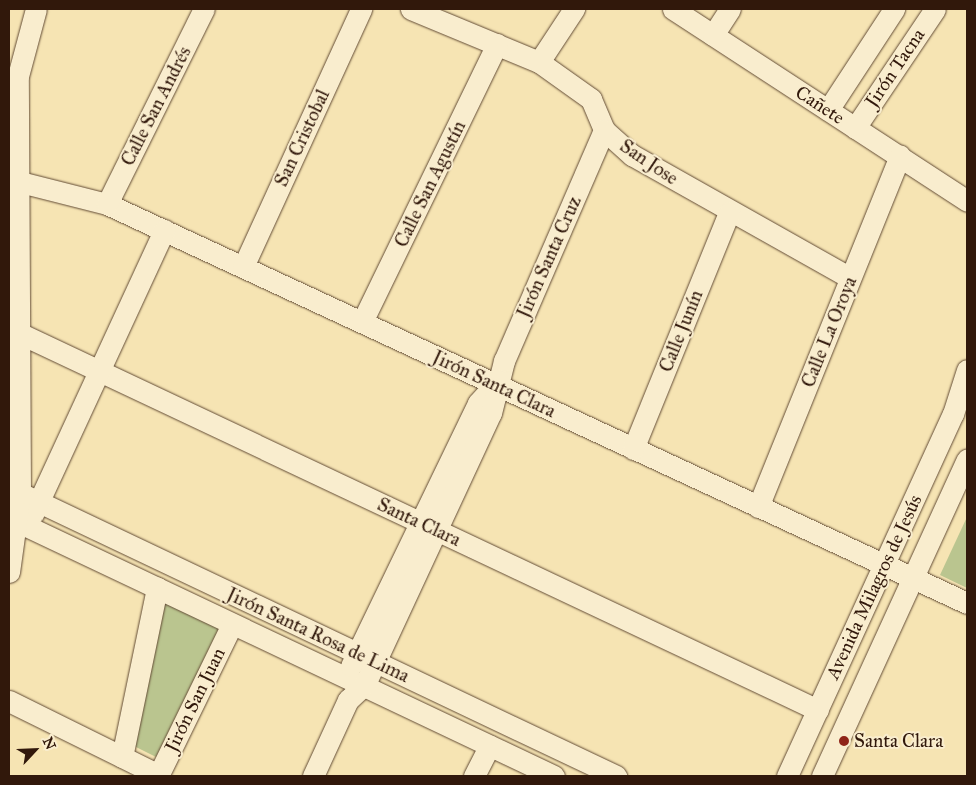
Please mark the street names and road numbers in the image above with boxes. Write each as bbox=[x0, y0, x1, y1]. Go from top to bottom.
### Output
street label: Jirón Tacna bbox=[860, 24, 930, 112]
street label: Calle San Andrés bbox=[116, 42, 196, 170]
street label: Cañete bbox=[791, 81, 849, 129]
street label: San Cristobal bbox=[270, 86, 334, 190]
street label: Calle San Agustín bbox=[390, 117, 470, 251]
street label: San Jose bbox=[616, 134, 682, 190]
street label: Jirón Santa Cruz bbox=[512, 192, 586, 322]
street label: Calle La Oroya bbox=[796, 273, 862, 391]
street label: Calle Junín bbox=[654, 287, 708, 375]
street label: Jirón Santa Clara bbox=[429, 346, 559, 422]
street label: Avenida Milagros de Jesús bbox=[821, 491, 927, 683]
street label: Santa Clara bbox=[374, 493, 464, 551]
street label: Jirón Santa Rosa de Lima bbox=[223, 583, 413, 687]
street label: Jirón San Juan bbox=[160, 644, 230, 756]

